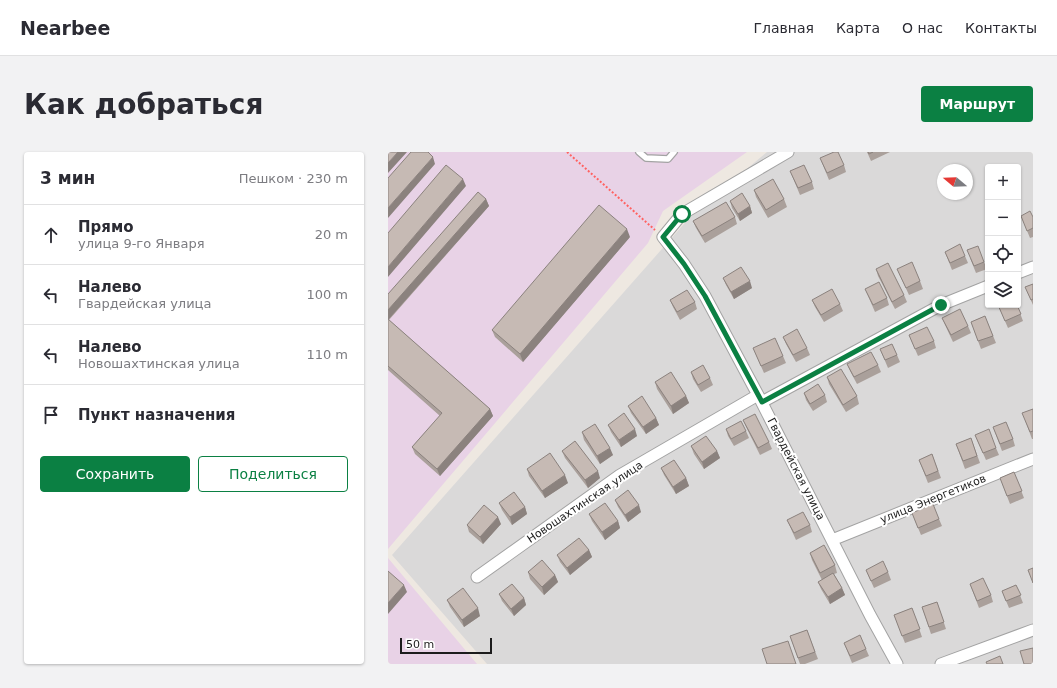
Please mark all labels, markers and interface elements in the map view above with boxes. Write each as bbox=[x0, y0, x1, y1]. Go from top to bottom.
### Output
text: Nearbee bbox=[20, 17, 110, 39]
text: Главная bbox=[753, 20, 814, 36]
text: Карта bbox=[836, 20, 880, 36]
text: О нас bbox=[902, 20, 943, 36]
text: Контакты bbox=[965, 20, 1037, 36]
button: Маршрут bbox=[921, 86, 1033, 122]
text: Как добраться bbox=[24, 88, 263, 121]
north arrow bbox=[937, 164, 973, 200]
map controls bbox=[985, 164, 1021, 308]
button: + bbox=[985, 164, 1021, 200]
text: 3 мин bbox=[40, 168, 95, 188]
text: Пешком · 230 m bbox=[239, 171, 348, 186]
button: − bbox=[985, 200, 1021, 236]
route start bbox=[673, 205, 691, 223]
text: Прямо bbox=[78, 218, 134, 236]
icon: ahead bbox=[40, 224, 62, 246]
text: 20 m bbox=[315, 227, 348, 242]
text: улица 9-го Января bbox=[78, 236, 205, 251]
button: locate bbox=[985, 236, 1021, 272]
button: layers bbox=[985, 272, 1021, 308]
text: Налево bbox=[78, 278, 142, 296]
icon: left bbox=[40, 284, 62, 306]
text: 100 m bbox=[306, 287, 348, 302]
text: Гвардейская улица bbox=[78, 296, 211, 311]
route end bbox=[932, 296, 950, 314]
text: Налево bbox=[78, 338, 142, 356]
icon: left bbox=[40, 344, 62, 366]
text: 110 m bbox=[306, 347, 348, 362]
text: Новошахтинская улица bbox=[78, 356, 240, 371]
icon: arrive bbox=[40, 404, 62, 426]
text: Пункт назначения bbox=[78, 406, 235, 424]
street label: Гвардейская улица bbox=[765, 416, 827, 522]
button: Сохранить bbox=[40, 456, 190, 492]
button: Поделиться bbox=[198, 456, 348, 492]
street label: Новошахтинская улица bbox=[525, 458, 645, 546]
street label: улица Энергетиков bbox=[878, 472, 988, 526]
scale bar bbox=[400, 636, 492, 655]
text: 50 m bbox=[406, 638, 434, 651]

